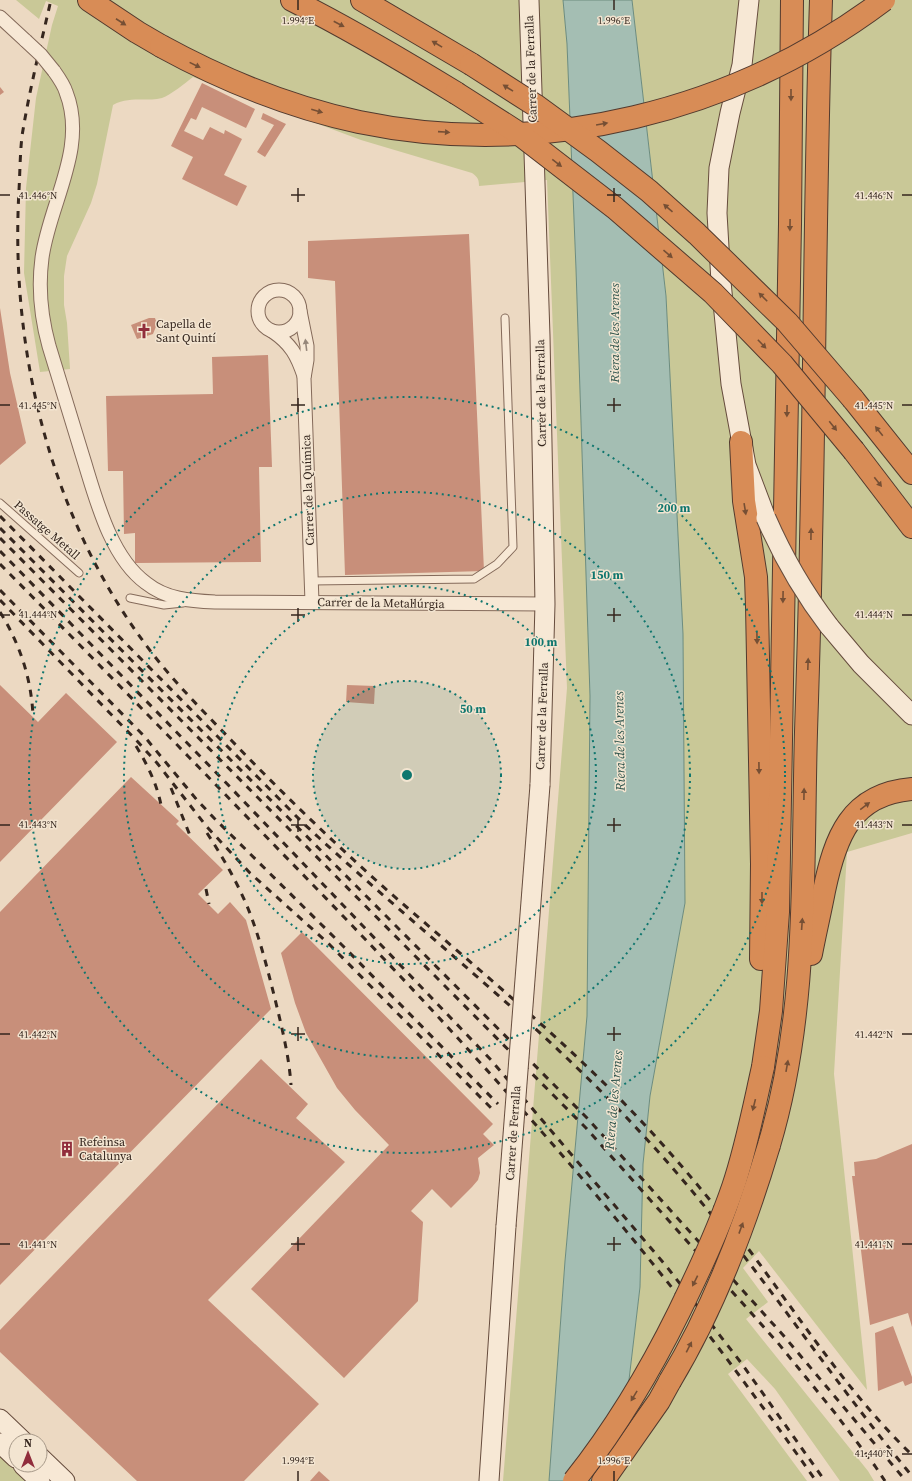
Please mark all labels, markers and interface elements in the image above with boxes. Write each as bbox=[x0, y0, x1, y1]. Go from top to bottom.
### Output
text: 1.994°E bbox=[282, 14, 314, 27]
street label: Carrer de la Ferralla bbox=[521, 14, 541, 123]
text: 1.996°E bbox=[598, 14, 630, 27]
one-way arrow bbox=[116, 18, 126, 26]
one-way arrow bbox=[333, 21, 345, 27]
one-way arrow bbox=[431, 40, 443, 47]
one-way arrow bbox=[190, 62, 201, 68]
one-way arrow bbox=[503, 84, 513, 92]
one-way arrow bbox=[788, 89, 794, 102]
one-way arrow bbox=[311, 108, 323, 114]
one-way arrow bbox=[596, 121, 608, 127]
one-way arrow bbox=[438, 129, 450, 136]
one-way arrow bbox=[551, 159, 562, 167]
text: 41.446°N bbox=[19, 189, 57, 202]
text: 41.446°N bbox=[855, 189, 893, 202]
one-way arrow bbox=[662, 204, 673, 213]
one-way arrow bbox=[787, 219, 793, 232]
one-way arrow bbox=[664, 249, 673, 258]
water label: Riera de les Arenes bbox=[606, 283, 623, 384]
one-way arrow bbox=[758, 292, 768, 302]
place label: Capella de Sant Quintí bbox=[156, 316, 216, 346]
church icon: Capella de Sant Quintí bbox=[135, 322, 153, 340]
street label: Carrer de la Ferralla bbox=[532, 338, 550, 447]
one-way arrow bbox=[303, 339, 309, 351]
one-way arrow bbox=[757, 339, 767, 349]
text: 41.445°N bbox=[19, 399, 57, 412]
text: 41.445°N bbox=[855, 399, 893, 412]
one-way arrow bbox=[783, 405, 790, 417]
one-way arrow bbox=[829, 421, 838, 432]
one-way arrow bbox=[875, 426, 884, 437]
street label: Carrer de la Química bbox=[298, 433, 318, 546]
one-way arrow bbox=[874, 476, 882, 487]
street label: Passatge Metall bbox=[11, 497, 84, 563]
text: 200 m bbox=[658, 500, 691, 516]
one-way arrow bbox=[742, 502, 748, 515]
one-way arrow bbox=[808, 527, 814, 540]
text: 150 m bbox=[591, 567, 624, 583]
one-way arrow bbox=[780, 591, 786, 604]
street label: Carrer de la Metal·lúrgia bbox=[317, 594, 446, 612]
text: 41.444°N bbox=[19, 608, 57, 621]
text: 41.444°N bbox=[855, 608, 893, 621]
one-way arrow bbox=[754, 632, 761, 644]
text: 100 m bbox=[525, 634, 558, 650]
one-way arrow bbox=[805, 657, 811, 670]
street label: Carrer de la Ferralla bbox=[532, 661, 552, 770]
water label: Riera de les Arenes bbox=[610, 691, 629, 792]
text: 50 m bbox=[460, 701, 486, 717]
one-way arrow bbox=[756, 762, 762, 775]
centre of rings bbox=[400, 768, 414, 782]
one-way arrow bbox=[801, 787, 807, 800]
one-way arrow bbox=[859, 802, 870, 810]
text: 41.443°N bbox=[19, 818, 57, 831]
text: 41.443°N bbox=[855, 818, 893, 831]
one-way arrow bbox=[759, 892, 765, 905]
one-way arrow bbox=[798, 918, 805, 930]
text: 41.442°N bbox=[19, 1028, 57, 1041]
text: 41.442°N bbox=[855, 1028, 893, 1041]
water label: Riera de les Arenes bbox=[601, 1049, 626, 1151]
one-way arrow bbox=[784, 1060, 790, 1072]
street label: Carrer de Ferralla bbox=[502, 1084, 524, 1181]
one-way arrow bbox=[751, 1099, 757, 1111]
place label: Refeinsa Catalunya bbox=[79, 1134, 133, 1164]
building icon: Refeinsa Catalunya bbox=[58, 1140, 76, 1158]
one-way arrow bbox=[738, 1222, 744, 1234]
text: 41.441°N bbox=[19, 1238, 57, 1251]
text: 41.441°N bbox=[855, 1238, 893, 1251]
one-way arrow bbox=[691, 1275, 698, 1287]
one-way arrow bbox=[686, 1341, 692, 1353]
one-way arrow bbox=[630, 1390, 637, 1402]
north arrow bbox=[8, 1433, 48, 1473]
text: N bbox=[24, 1436, 32, 1451]
text: 41.440°N bbox=[855, 1447, 893, 1460]
text: 1.994°E bbox=[282, 1454, 314, 1467]
text: 1.996°E bbox=[598, 1454, 630, 1467]

